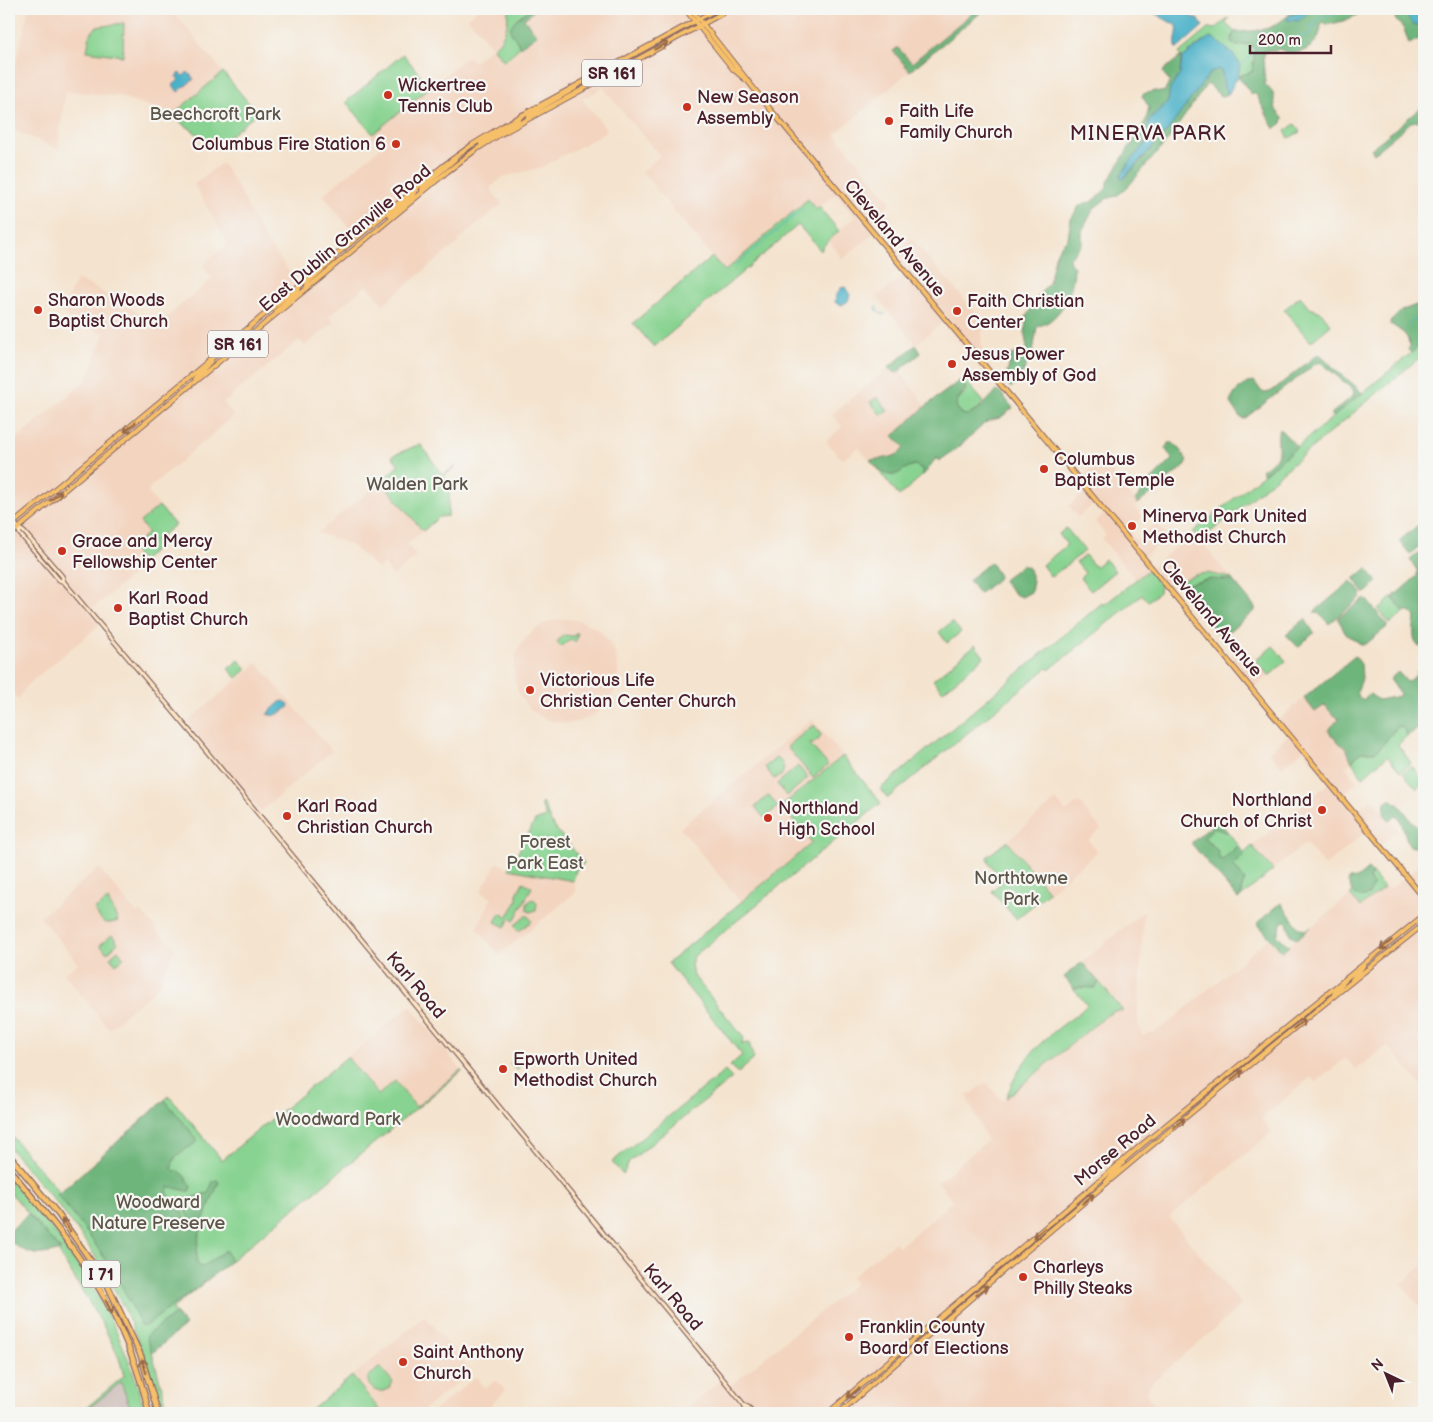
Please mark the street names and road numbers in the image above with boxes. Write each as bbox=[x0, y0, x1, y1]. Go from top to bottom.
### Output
road number: SR 161 bbox=[582, 59, 642, 86]
street label: East Dublin Granville Road bbox=[255, 160, 435, 316]
street label: Cleveland Avenue bbox=[840, 176, 950, 301]
road number: SR 161 bbox=[208, 330, 268, 358]
street label: Cleveland Avenue bbox=[1157, 556, 1267, 681]
street label: Karl Road bbox=[382, 948, 450, 1023]
street label: Morse Road bbox=[1070, 1110, 1160, 1191]
road number: I 71 bbox=[82, 1260, 120, 1288]
street label: Karl Road bbox=[639, 1260, 707, 1335]

